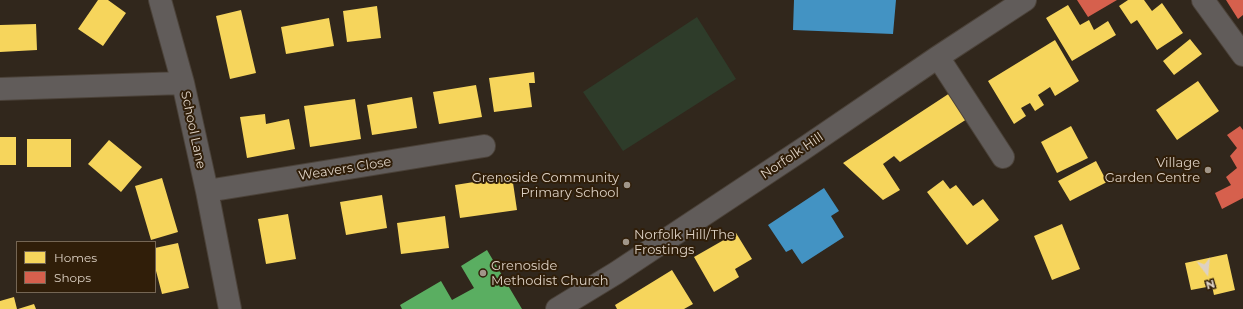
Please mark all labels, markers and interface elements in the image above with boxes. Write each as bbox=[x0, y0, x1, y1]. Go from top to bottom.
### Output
street label: School Lane bbox=[177, 90, 209, 170]
street label: Norfolk Hill bbox=[758, 129, 826, 183]
street label: Weavers Close bbox=[298, 154, 392, 184]
place label: Village Garden Centre bbox=[1105, 155, 1200, 186]
marker: Village Garden Centre bbox=[1203, 165, 1213, 175]
place label: Grenoside Community Primary School bbox=[472, 170, 619, 201]
marker: Grenoside Community Primary School bbox=[622, 180, 632, 190]
place label: Norfolk Hill/The Frostings bbox=[634, 227, 735, 258]
marker: Norfolk Hill/The Frostings bbox=[621, 237, 631, 247]
legend bbox=[16, 241, 156, 293]
text: Homes bbox=[54, 250, 97, 265]
north arrow bbox=[1187, 253, 1227, 293]
place label: Grenoside Methodist Church bbox=[491, 258, 609, 289]
marker: Grenoside Methodist Church bbox=[478, 268, 488, 278]
text: Shops bbox=[54, 270, 91, 285]
text: N bbox=[1204, 277, 1217, 292]

